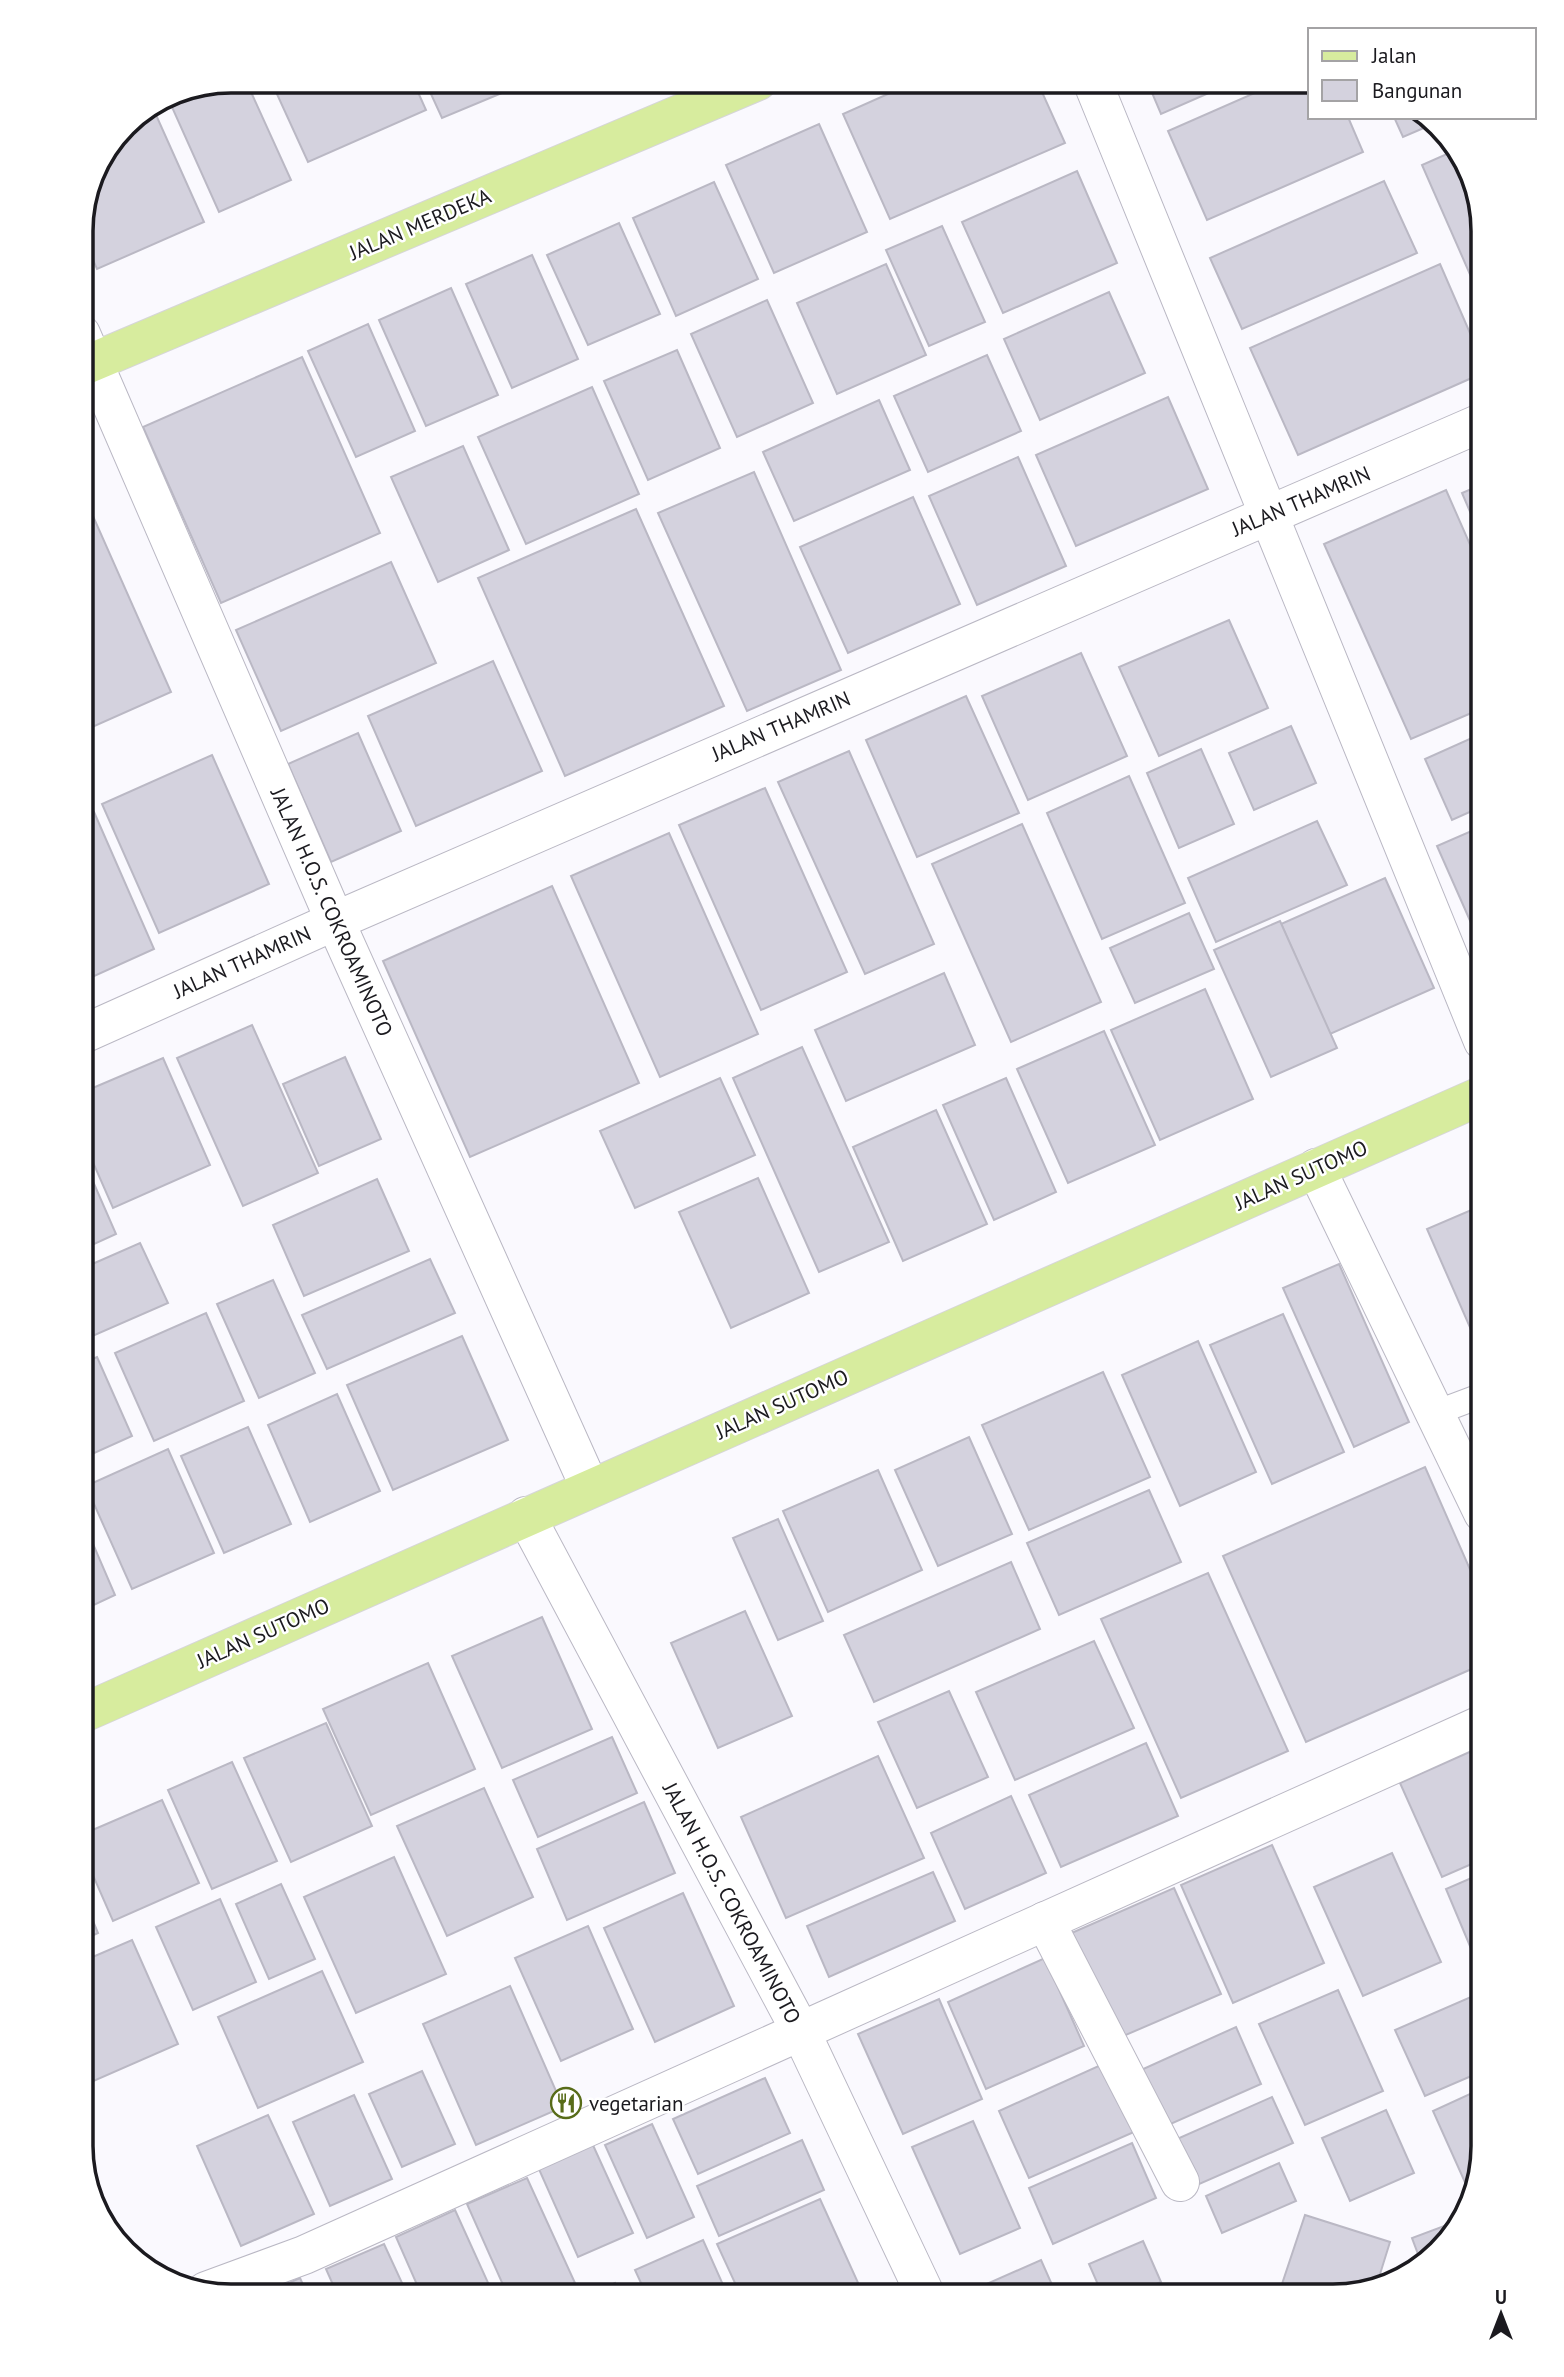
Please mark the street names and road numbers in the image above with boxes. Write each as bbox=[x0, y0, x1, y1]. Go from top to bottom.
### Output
street label: JALAN MERDEKA bbox=[344, 182, 496, 266]
street label: JALAN THAMRIN bbox=[1227, 460, 1374, 543]
street label: JALAN THAMRIN bbox=[707, 685, 854, 768]
street label: JALAN H.O.S. COKROAMINOTO bbox=[264, 783, 399, 1041]
street label: JALAN THAMRIN bbox=[168, 920, 315, 1005]
street label: JALAN SUTOMO bbox=[1230, 1134, 1371, 1217]
street label: JALAN SUTOMO bbox=[711, 1363, 852, 1446]
street label: JALAN SUTOMO bbox=[192, 1592, 333, 1675]
street label: JALAN H.O.S. COKROAMINOTO bbox=[656, 1777, 807, 2028]

